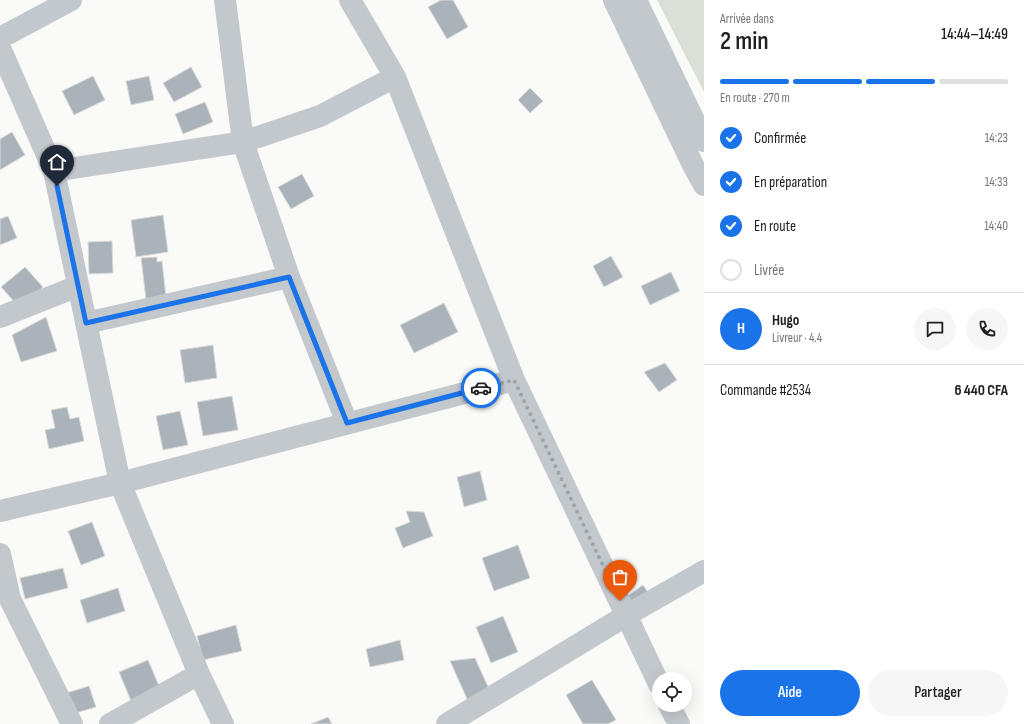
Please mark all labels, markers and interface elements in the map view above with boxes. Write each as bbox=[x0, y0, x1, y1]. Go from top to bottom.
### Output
text: Arrivée dans bbox=[720, 11, 774, 27]
text: 14:44–14:49 bbox=[941, 25, 1008, 44]
text: 2 min bbox=[720, 26, 769, 57]
text: En route · 270 m bbox=[720, 90, 790, 106]
icon: check bbox=[720, 127, 742, 149]
text: Confirmée bbox=[754, 129, 806, 148]
text: 14:23 bbox=[985, 130, 1008, 146]
pin bbox=[40, 145, 74, 186]
icon: home bbox=[46, 151, 68, 173]
icon: check bbox=[720, 171, 742, 193]
text: En préparation bbox=[754, 173, 827, 192]
text: 14:33 bbox=[985, 174, 1008, 190]
icon: check bbox=[720, 215, 742, 237]
text: En route bbox=[754, 217, 796, 236]
text: 14:40 bbox=[984, 218, 1008, 234]
text: Livrée bbox=[754, 261, 784, 280]
button: chat bbox=[914, 308, 956, 350]
button: phone bbox=[966, 308, 1008, 350]
text: Hugo bbox=[772, 311, 799, 330]
text: H bbox=[737, 319, 745, 338]
text: Livreur · 4.4 bbox=[772, 330, 822, 346]
courier bbox=[461, 368, 501, 408]
icon: car bbox=[470, 377, 492, 399]
text: Commande #2534 bbox=[720, 381, 811, 400]
text: 6 440 CFA bbox=[954, 381, 1008, 400]
pin bbox=[603, 560, 637, 601]
icon: bag bbox=[609, 566, 631, 588]
button: Aide bbox=[720, 670, 860, 716]
button: Partager bbox=[868, 670, 1008, 716]
map controls bbox=[652, 672, 692, 712]
button: locate bbox=[652, 672, 692, 712]

